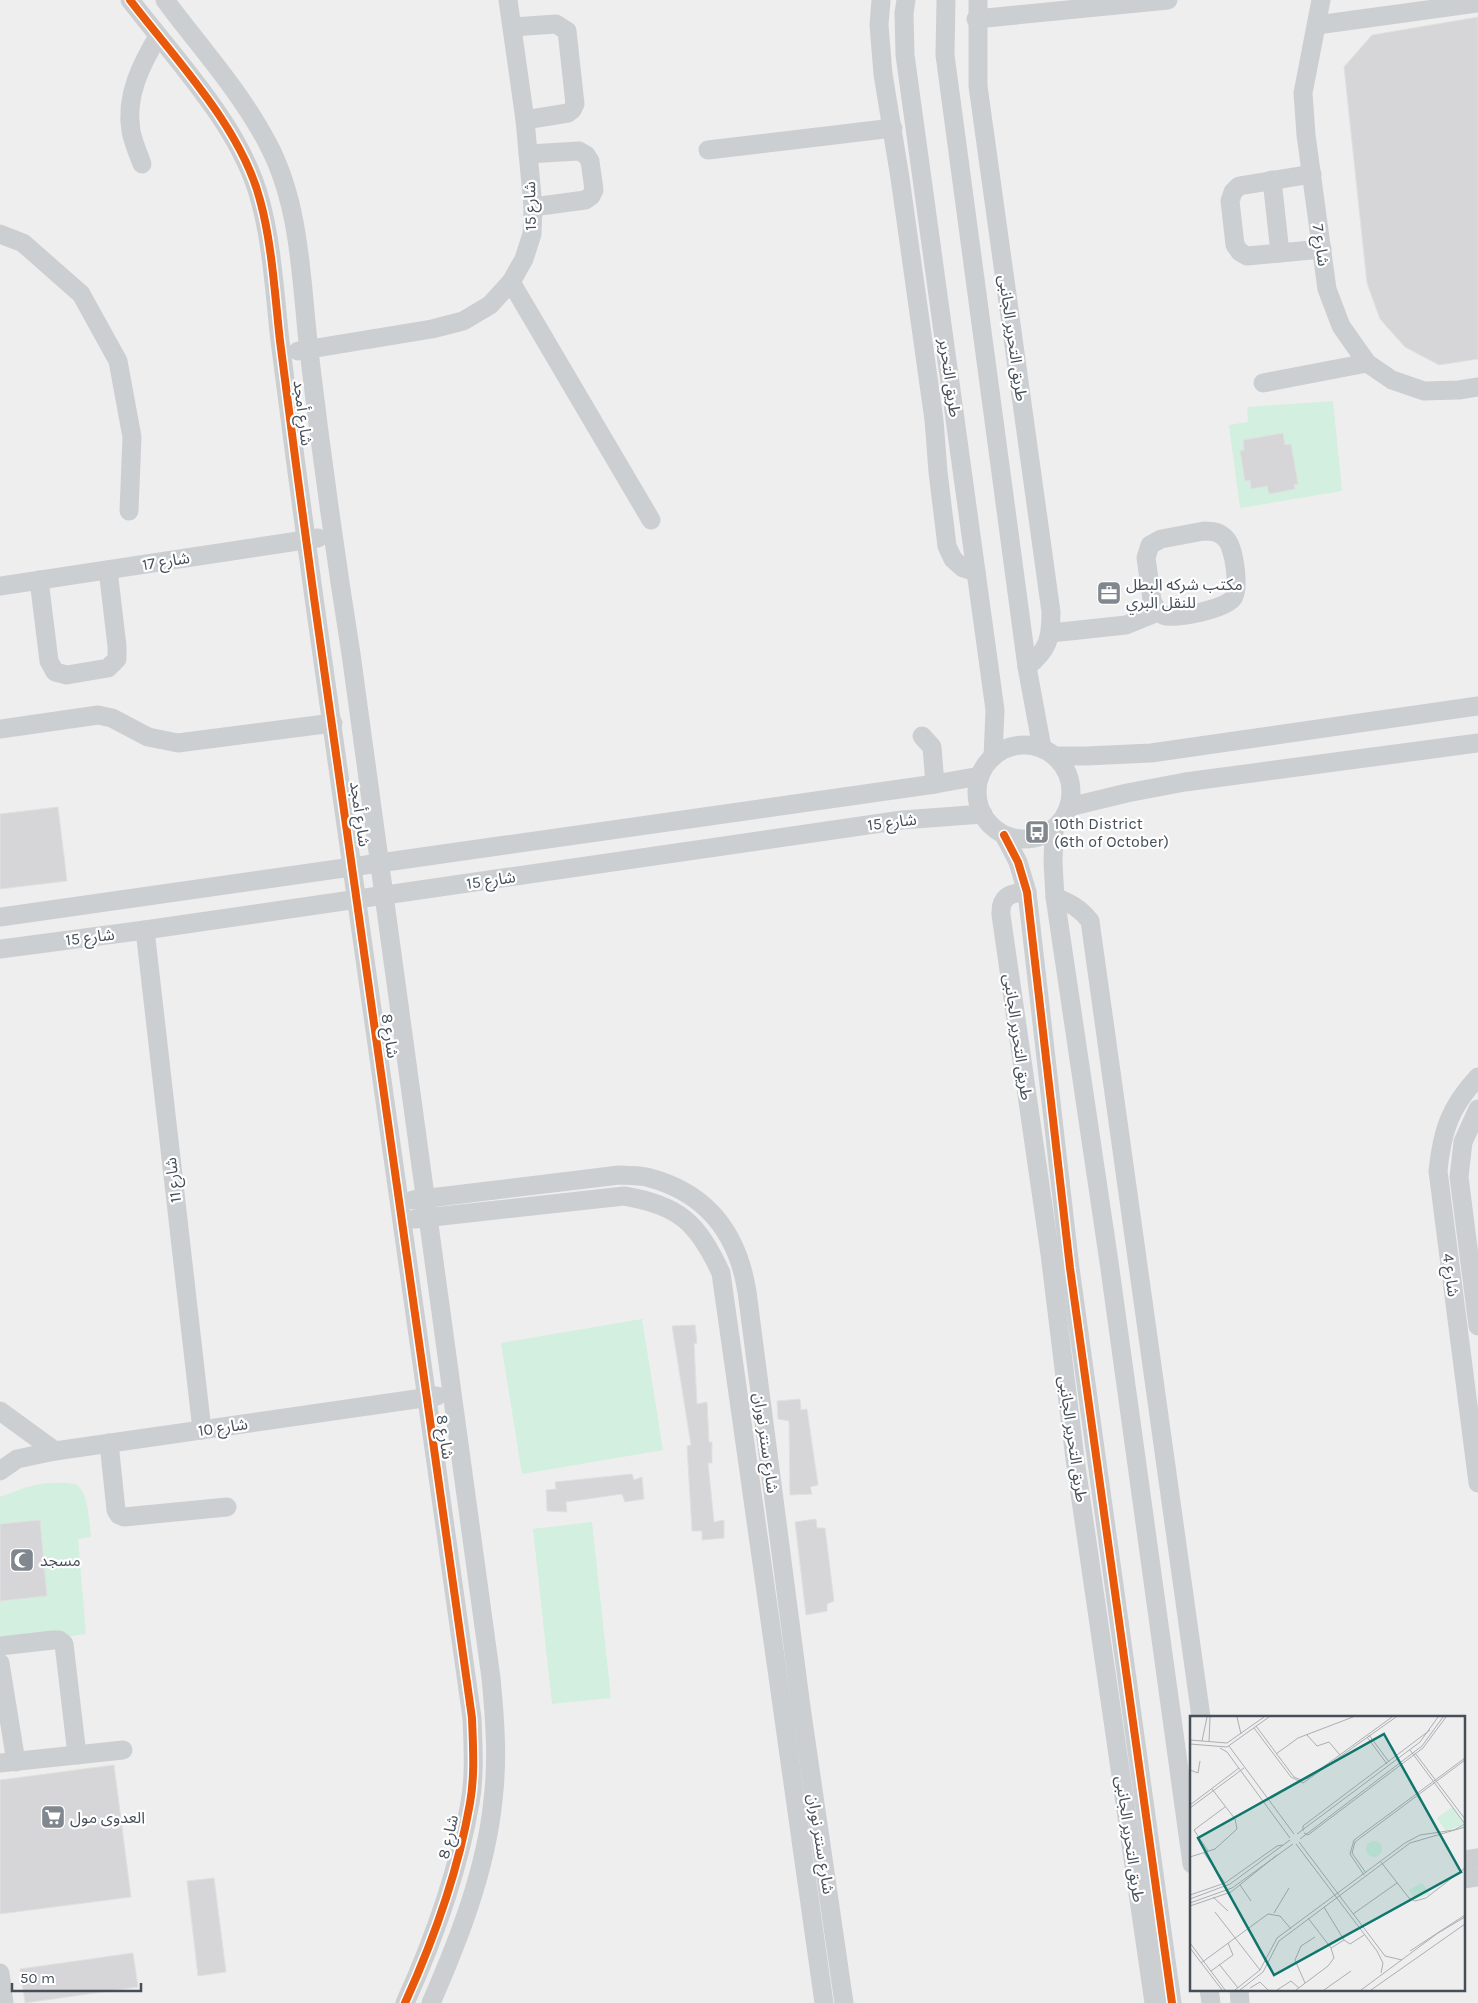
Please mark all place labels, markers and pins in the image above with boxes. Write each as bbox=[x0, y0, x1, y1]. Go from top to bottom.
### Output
place label: مكتب شركه البطل للنقل البري bbox=[1126, 575, 1243, 614]
office icon: مكتب شركه البطل للنقل البري bbox=[1096, 580, 1122, 606]
place label: 10th District (6th of October) bbox=[1054, 814, 1169, 851]
bus stop icon: 10th District (6th of October) bbox=[1024, 819, 1050, 845]
mosque icon: مسجد bbox=[9, 1547, 35, 1573]
place label: مسجد bbox=[40, 1551, 81, 1570]
supermarket icon: العدوى مول bbox=[40, 1804, 66, 1830]
place label: العدوى مول bbox=[70, 1808, 145, 1828]

